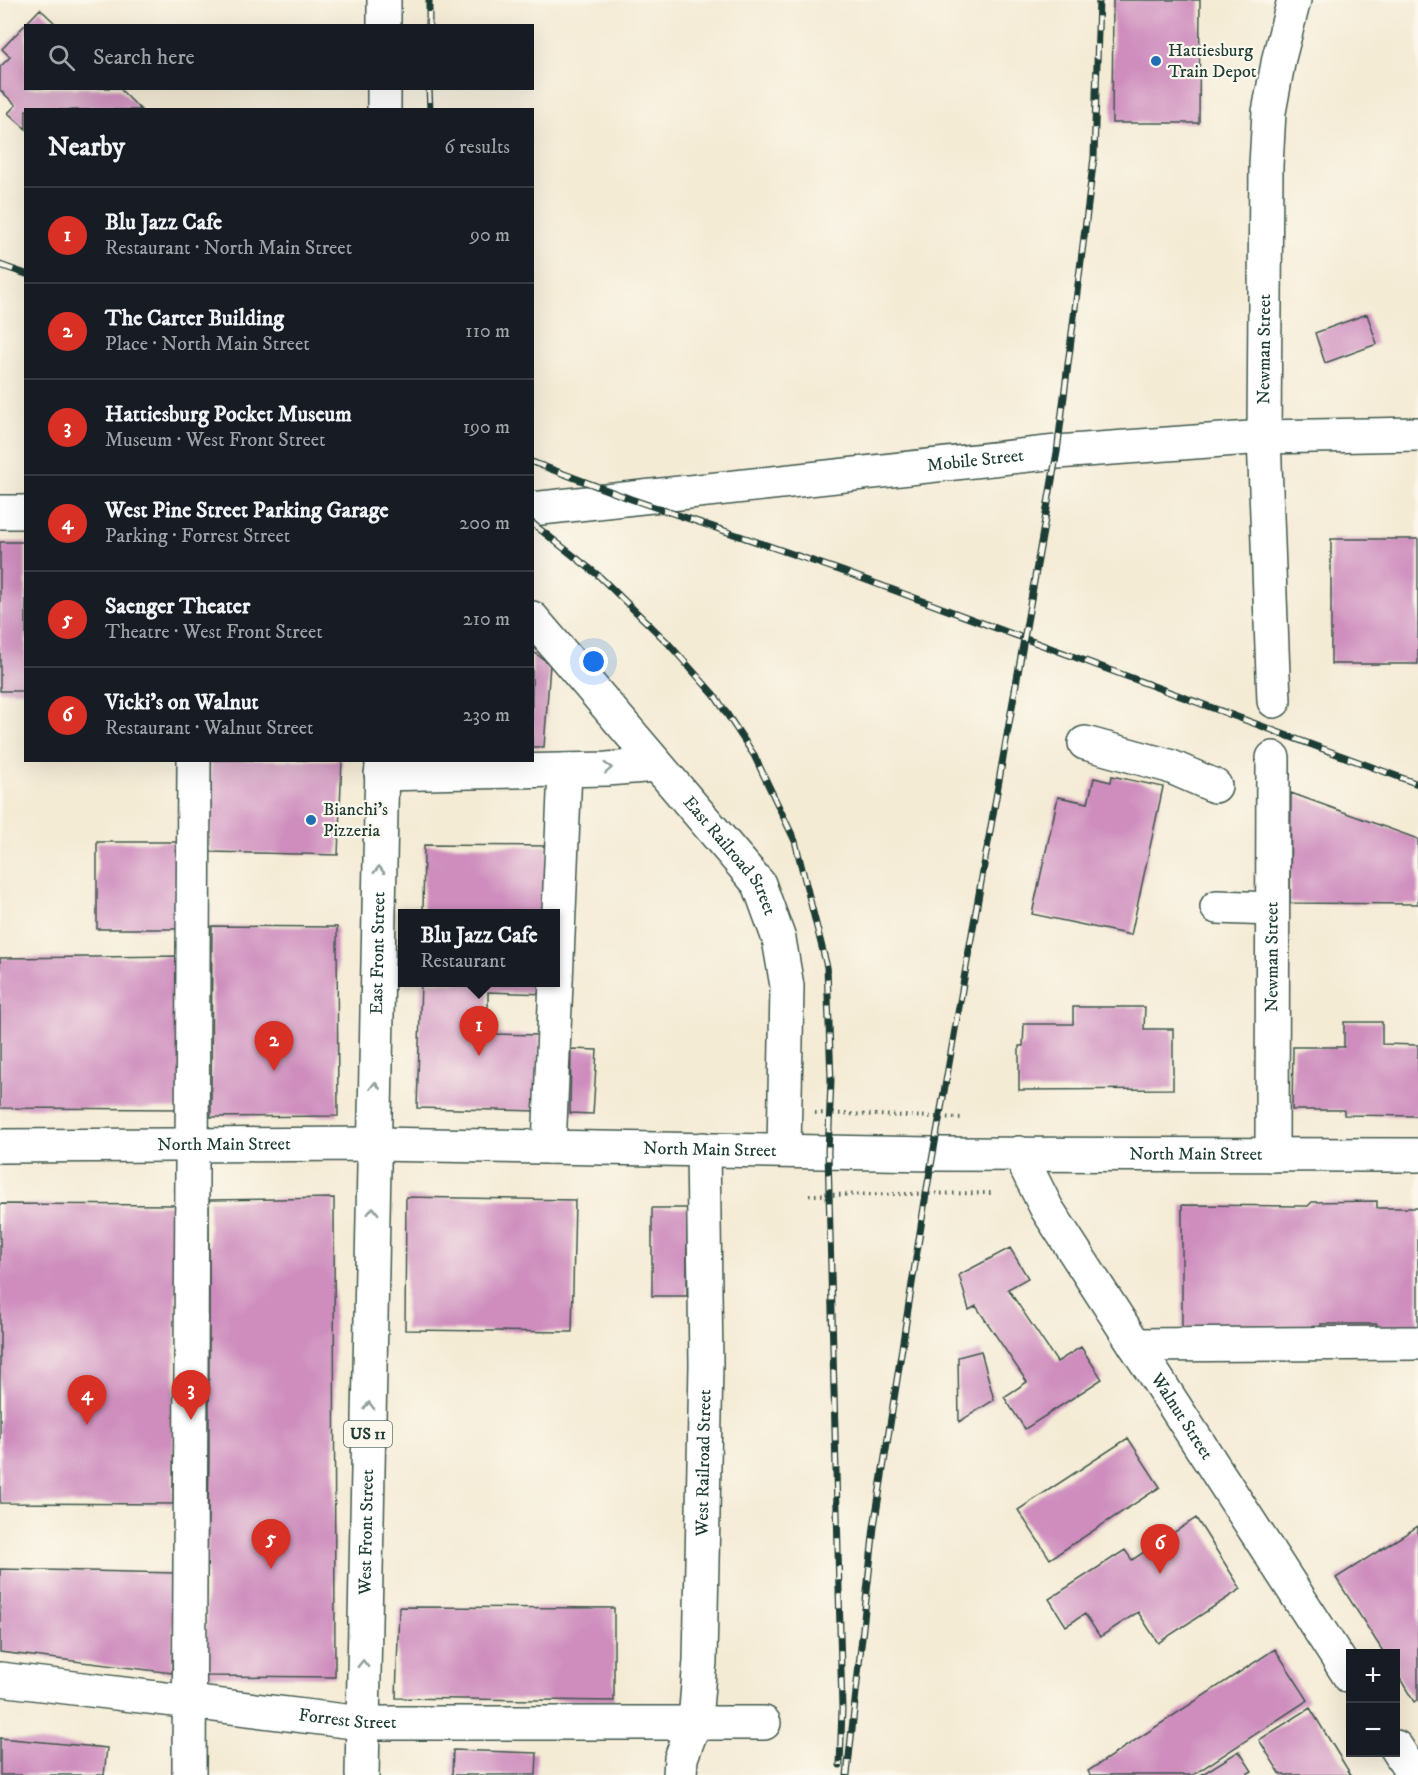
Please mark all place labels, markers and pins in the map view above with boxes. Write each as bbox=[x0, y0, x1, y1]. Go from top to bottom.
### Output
place label: Hattiesburg Train Depot bbox=[1168, 40, 1257, 83]
marker: Hattiesburg Train Depot bbox=[1149, 54, 1163, 68]
place label: Bianchi's Pizzeria bbox=[323, 799, 388, 842]
marker: Bianchi's Pizzeria bbox=[304, 813, 318, 827]
pin: 1 bbox=[460, 1006, 498, 1056]
pin: 2 bbox=[254, 1022, 294, 1071]
pin: 3 bbox=[172, 1370, 210, 1420]
pin: 4 bbox=[68, 1376, 106, 1425]
pin: 5 bbox=[252, 1520, 290, 1569]
pin: 6 bbox=[1140, 1524, 1180, 1574]

